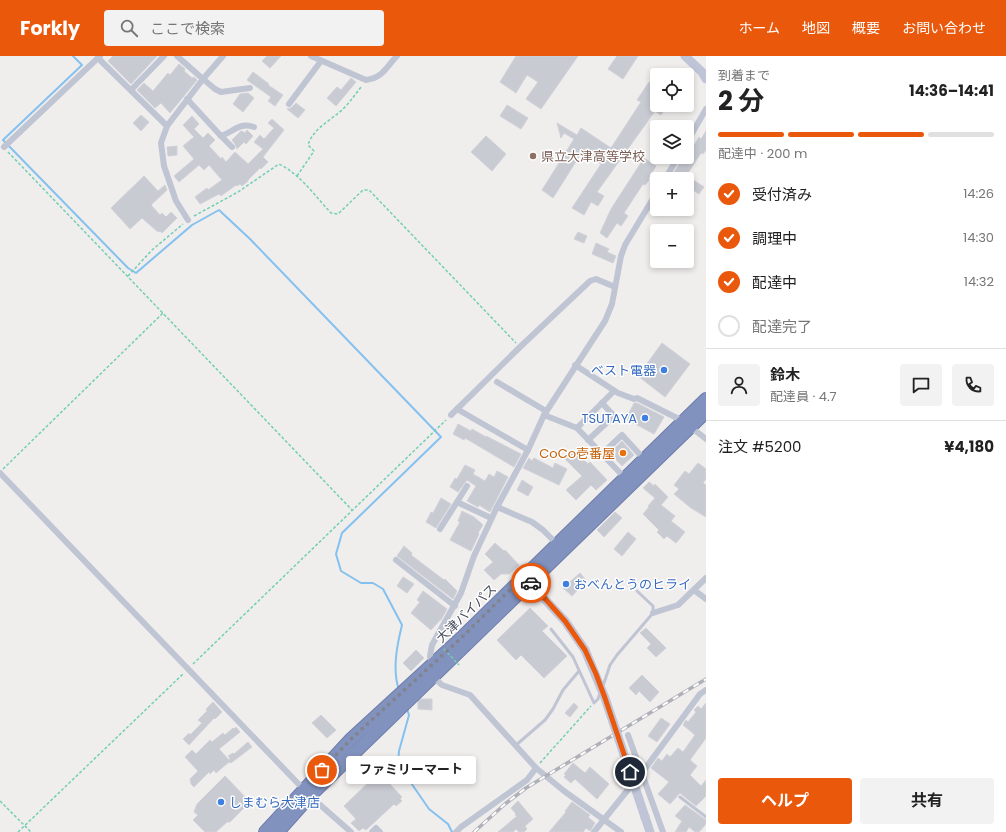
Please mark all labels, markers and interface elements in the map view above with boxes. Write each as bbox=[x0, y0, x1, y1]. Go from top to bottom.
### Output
search box bbox=[104, 10, 384, 46]
text: Forkly bbox=[20, 15, 80, 42]
icon: search bbox=[118, 17, 140, 39]
text: ここで検索 bbox=[150, 18, 225, 39]
text: ホーム bbox=[738, 18, 780, 38]
text: 地図 bbox=[802, 18, 830, 38]
text: 概要 bbox=[852, 18, 880, 38]
text: お問い合わせ bbox=[902, 18, 986, 38]
text: 到着まで bbox=[718, 66, 770, 85]
map controls bbox=[650, 68, 694, 268]
button: locate bbox=[650, 68, 694, 112]
text: 14:36–14:41 bbox=[909, 80, 994, 101]
text: 2 分 bbox=[718, 83, 764, 119]
button: layers bbox=[650, 120, 694, 164]
text: 配達中 · 200 m bbox=[718, 144, 807, 163]
place label: 県立大津高等学校 bbox=[541, 147, 645, 166]
marker: 県立大津高等学校 bbox=[528, 151, 538, 161]
button: + bbox=[650, 172, 694, 216]
icon: check bbox=[718, 183, 740, 205]
text: 受付済み bbox=[752, 184, 812, 205]
text: 14:26 bbox=[963, 184, 994, 203]
button: − bbox=[650, 224, 694, 268]
icon: check bbox=[718, 227, 740, 249]
text: 調理中 bbox=[752, 228, 797, 249]
text: 14:30 bbox=[963, 228, 994, 247]
icon: check bbox=[718, 271, 740, 293]
text: 配達中 bbox=[752, 272, 797, 293]
text: 14:32 bbox=[964, 272, 994, 291]
text: 配達完了 bbox=[752, 316, 812, 337]
place label: ベスト電器 bbox=[591, 361, 656, 380]
button: person bbox=[718, 364, 760, 406]
text: 鈴木 bbox=[770, 364, 800, 385]
button: chat bbox=[900, 364, 942, 406]
button: phone bbox=[952, 364, 994, 406]
marker: ベスト電器 bbox=[659, 365, 669, 375]
text: 配達員 · 4.7 bbox=[770, 387, 837, 406]
place label: TSUTAYA bbox=[581, 409, 637, 428]
marker: TSUTAYA bbox=[640, 413, 650, 423]
text: 注文 #5200 bbox=[718, 436, 802, 457]
text: ¥4,180 bbox=[944, 436, 994, 457]
place label: CoCo壱番屋 bbox=[539, 444, 615, 463]
marker: CoCo壱番屋 bbox=[618, 448, 628, 458]
courier bbox=[511, 563, 551, 603]
icon: car bbox=[520, 572, 542, 594]
place label: おべんとうのヒライ bbox=[574, 575, 691, 594]
marker: おべんとうのヒライ bbox=[561, 579, 571, 589]
street label: 大津バイパス bbox=[432, 580, 501, 647]
pin bbox=[305, 753, 339, 787]
pin bbox=[613, 755, 647, 789]
callout: ファミリーマート bbox=[346, 756, 476, 784]
icon: bag bbox=[311, 759, 333, 781]
text: ファミリーマート bbox=[359, 760, 463, 779]
icon: home bbox=[619, 761, 641, 783]
button: ヘルプ bbox=[718, 778, 852, 824]
button: 共有 bbox=[860, 778, 994, 824]
place label: しまむら大津店 bbox=[229, 793, 320, 812]
marker: しまむら大津店 bbox=[216, 797, 226, 807]

